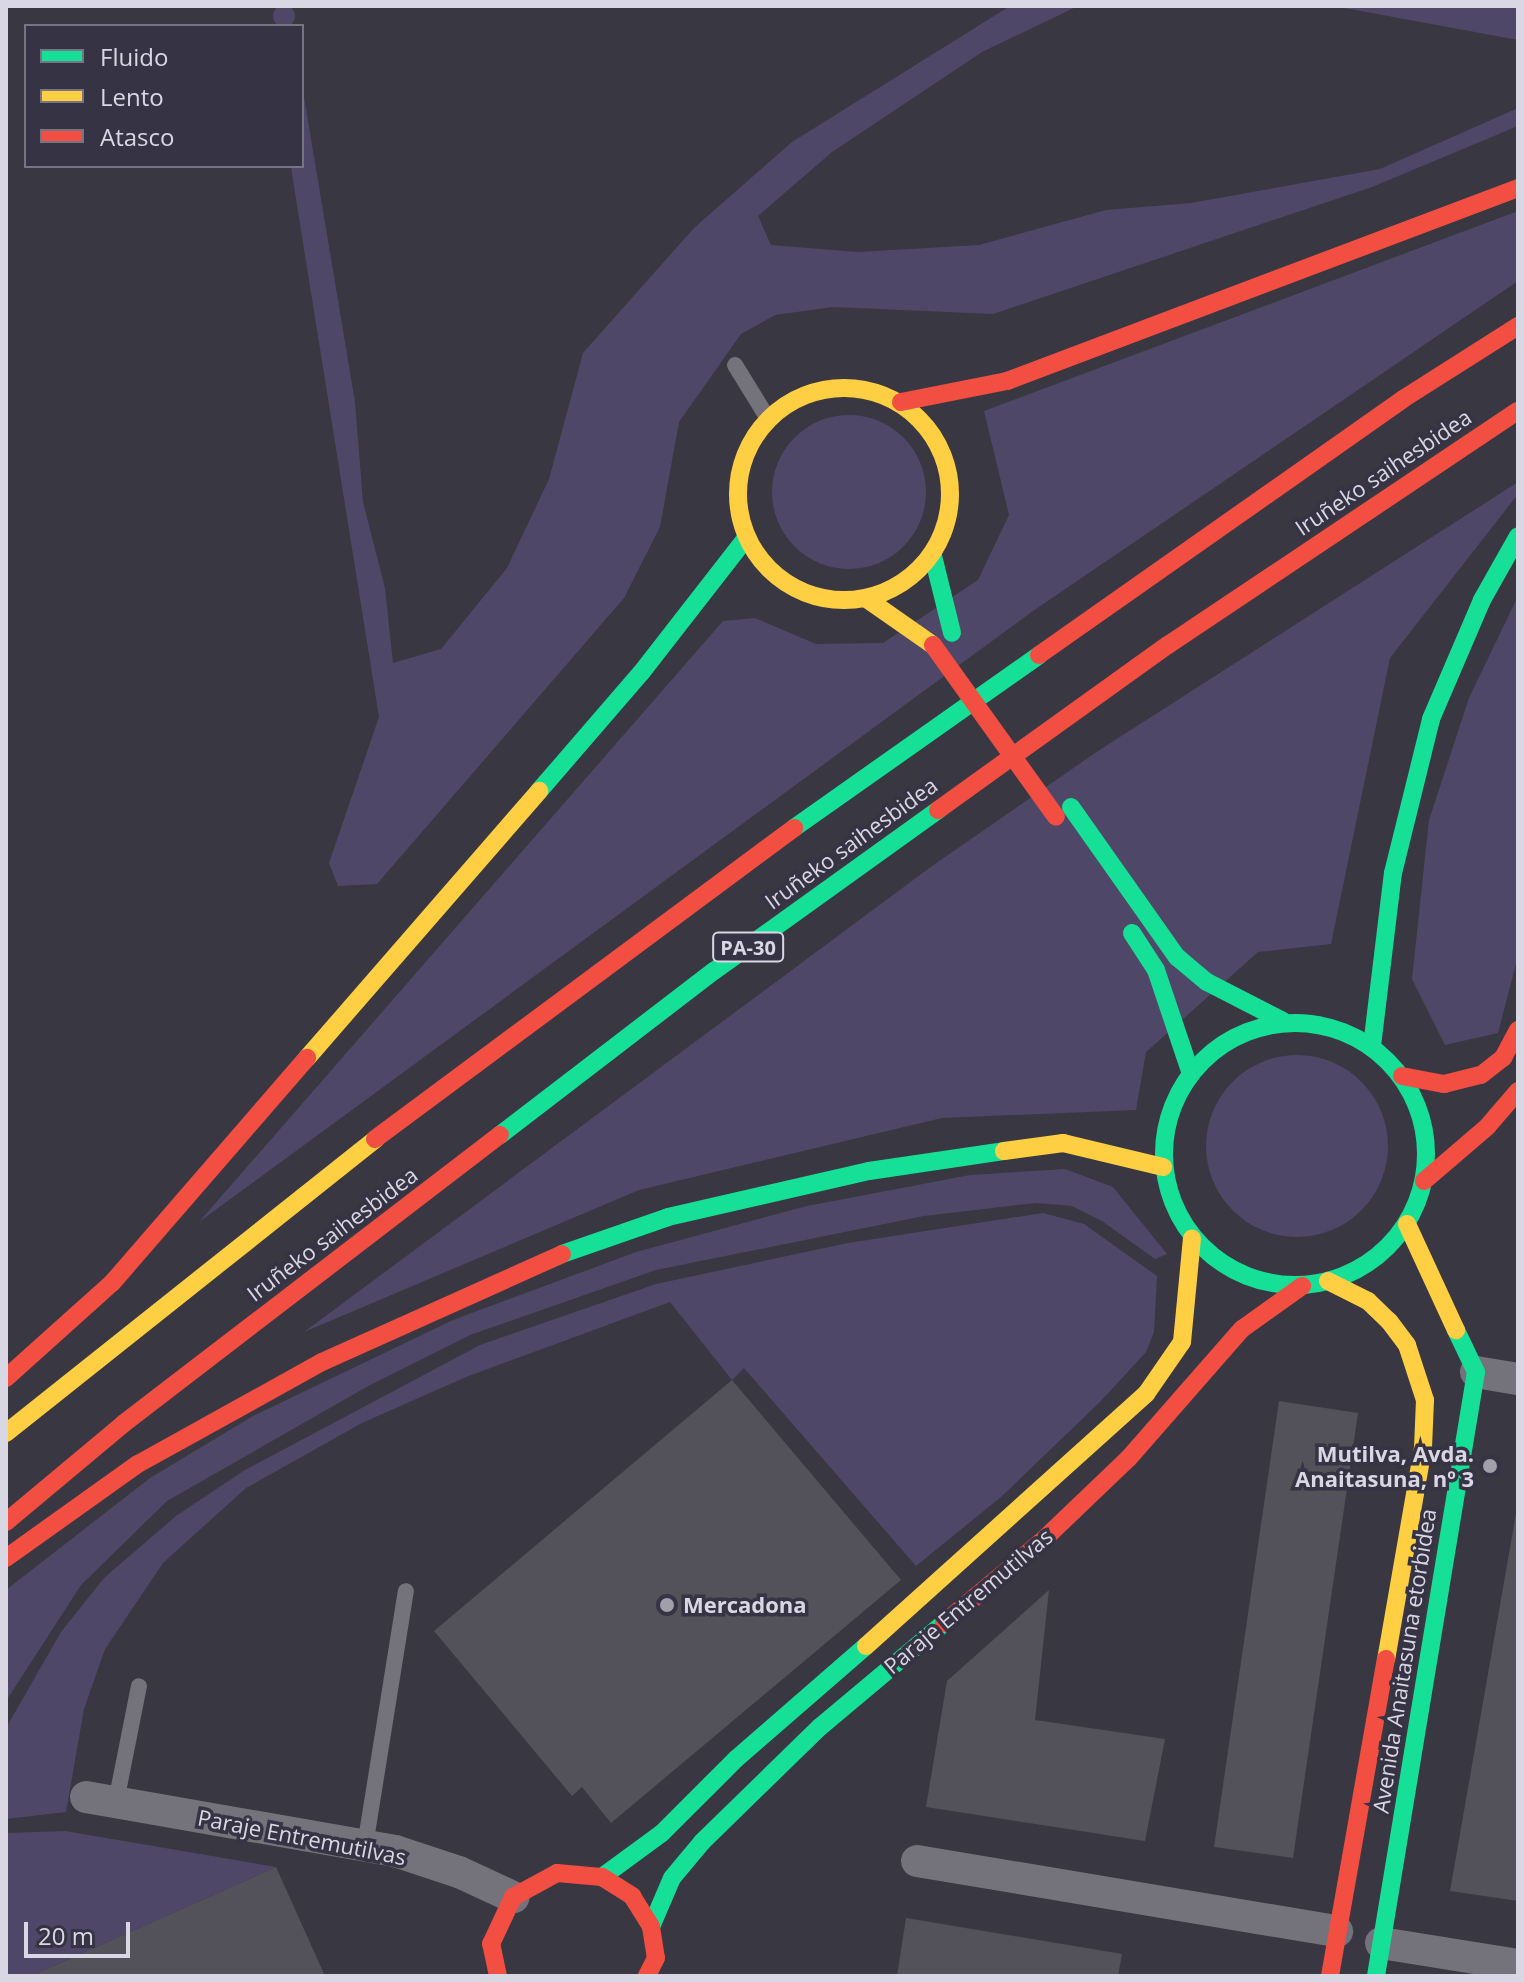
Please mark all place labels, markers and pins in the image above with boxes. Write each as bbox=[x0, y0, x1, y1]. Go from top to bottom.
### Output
place label: Mutilva, Avda. Anaitasuna, nº 3 bbox=[1295, 1440, 1474, 1492]
marker: Mutilva, Avda. Anaitasuna, nº 3 bbox=[1481, 1457, 1499, 1475]
place label: Mercadona bbox=[683, 1592, 807, 1618]
marker: Mercadona bbox=[658, 1596, 676, 1614]

